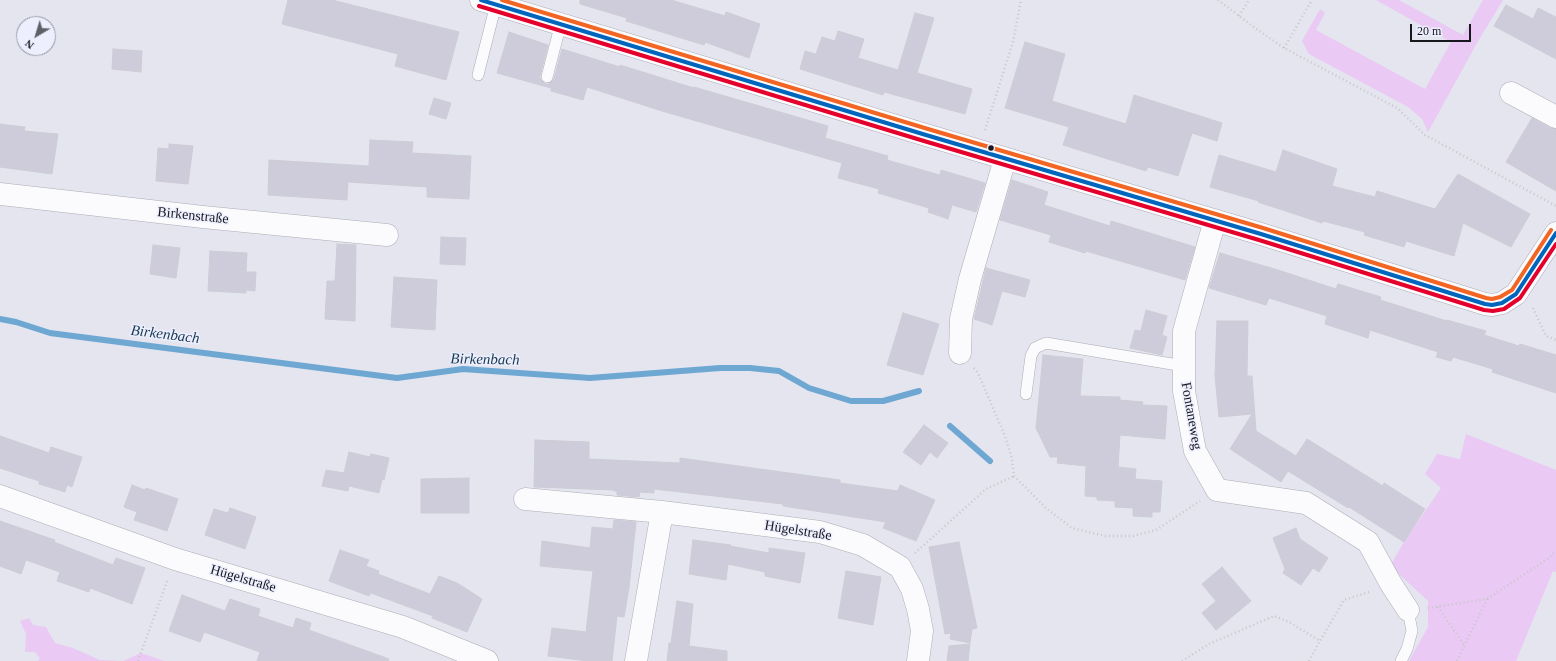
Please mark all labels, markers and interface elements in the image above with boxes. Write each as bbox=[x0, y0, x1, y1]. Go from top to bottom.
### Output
north arrow bbox=[16, 16, 56, 56]
scale bar bbox=[1412, 16, 1473, 42]
text: 20 m bbox=[1417, 24, 1441, 38]
text: N bbox=[22, 37, 36, 52]
unlabelled marker bbox=[986, 143, 996, 153]
street label: Birkenstraße bbox=[157, 204, 229, 228]
water label: Birkenbach bbox=[130, 322, 200, 348]
water label: Birkenbach bbox=[450, 350, 520, 370]
street label: Fontaneweg bbox=[1177, 381, 1205, 451]
street label: Hügelstraße bbox=[763, 517, 833, 545]
street label: Hügelstraße bbox=[208, 562, 278, 596]

